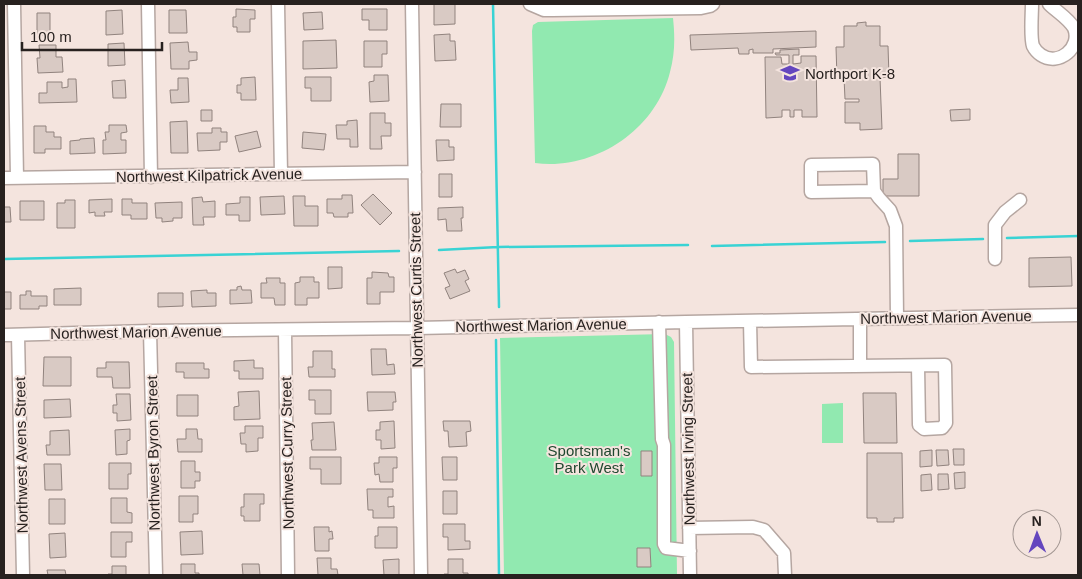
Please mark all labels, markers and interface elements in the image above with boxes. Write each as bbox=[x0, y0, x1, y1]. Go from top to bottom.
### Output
scale bar bbox=[22, 20, 162, 52]
text: 100 m bbox=[30, 28, 72, 45]
school or university icon: Northport K-8 bbox=[779, 62, 801, 84]
place label: Northport K-8 bbox=[805, 65, 895, 82]
street label: Northwest Kilpatrick Avenue bbox=[116, 165, 302, 185]
street label: Northwest Curtis Street bbox=[406, 212, 426, 368]
street label: Northwest Marion Avenue bbox=[860, 307, 1032, 327]
street label: Northwest Marion Avenue bbox=[455, 315, 627, 335]
street label: Northwest Marion Avenue bbox=[50, 322, 222, 342]
street label: Northwest Irving Street bbox=[678, 372, 698, 525]
street label: Northwest Byron Street bbox=[143, 375, 163, 531]
street label: Northwest Avens Street bbox=[11, 376, 31, 533]
street label: Northwest Curry Street bbox=[277, 376, 297, 529]
park label: Sportsman's Park West bbox=[548, 442, 630, 476]
north arrow bbox=[1012, 509, 1062, 559]
text: N bbox=[1032, 513, 1042, 529]

